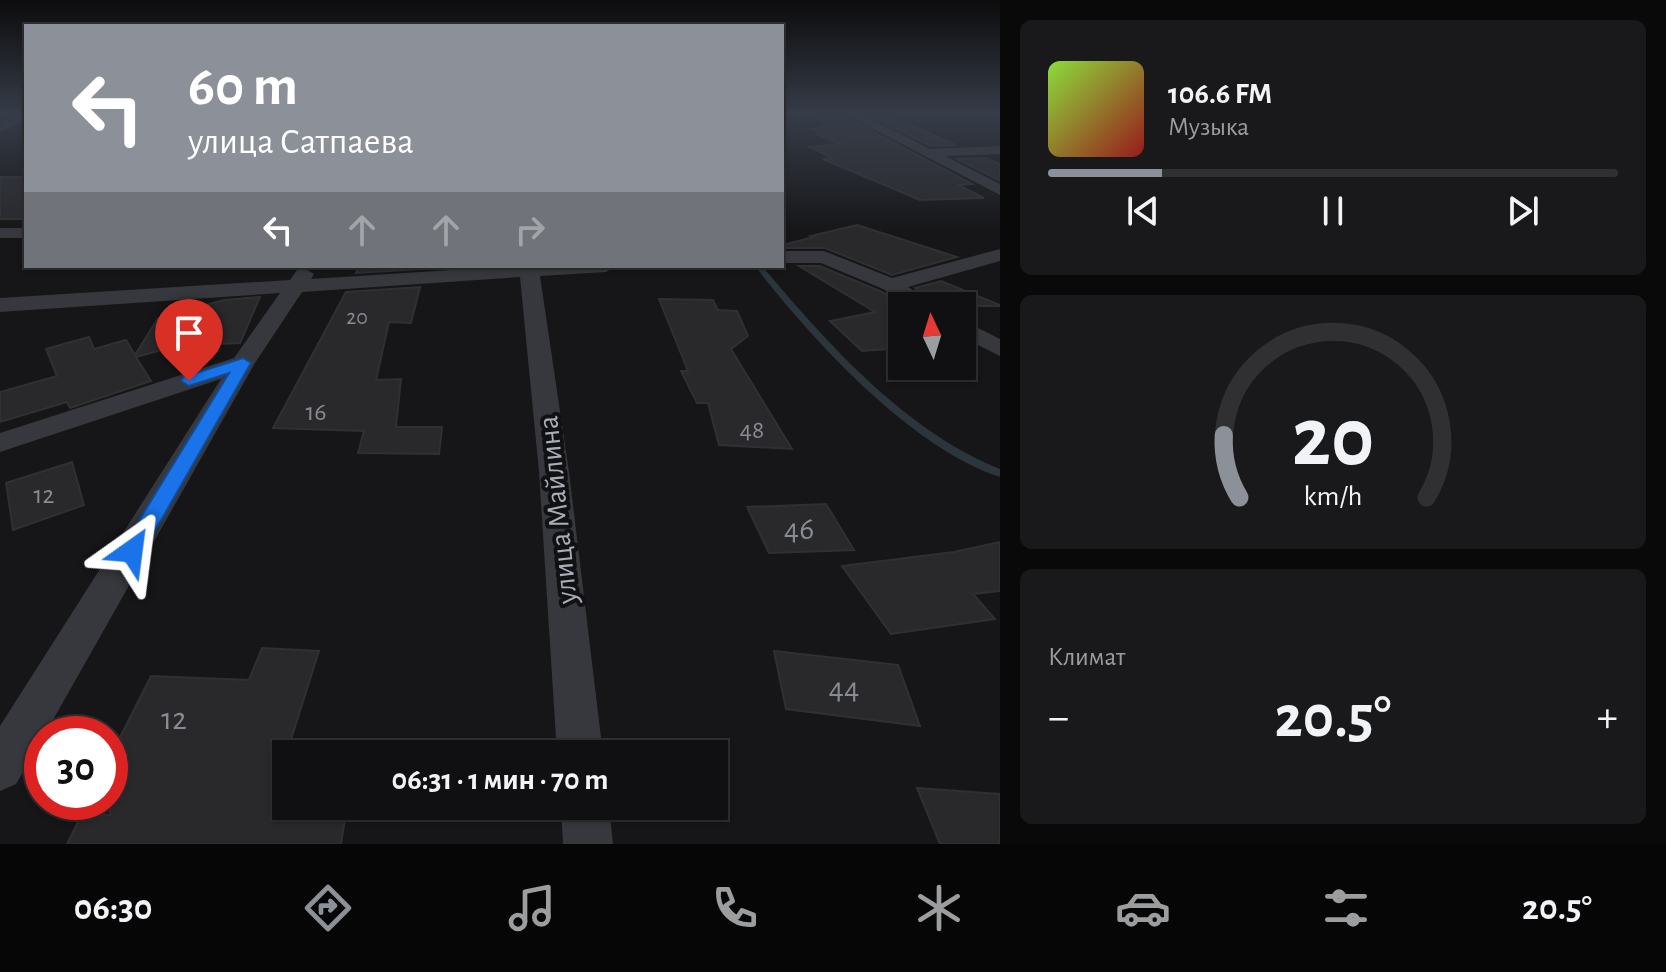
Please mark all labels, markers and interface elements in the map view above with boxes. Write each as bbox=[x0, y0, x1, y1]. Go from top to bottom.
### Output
icon: left bbox=[56, 56, 160, 160]
text: 60 m bbox=[188, 59, 298, 115]
text: 106.6 FM bbox=[1168, 79, 1272, 109]
text: Музыка bbox=[1168, 114, 1249, 140]
text: улица Сатпаева bbox=[188, 124, 414, 160]
icon: previous bbox=[1121, 189, 1165, 233]
icon: pause bbox=[1311, 189, 1355, 233]
icon: next bbox=[1501, 189, 1545, 233]
icon: left bbox=[256, 208, 300, 252]
icon: ahead bbox=[340, 208, 384, 252]
icon: ahead bbox=[424, 208, 468, 252]
icon: right bbox=[508, 208, 552, 252]
north arrow bbox=[888, 292, 976, 380]
map controls bbox=[888, 292, 976, 380]
pin bbox=[155, 299, 223, 381]
house number: 20 bbox=[346, 306, 368, 328]
icon: arrive bbox=[167, 311, 211, 355]
text: 20 bbox=[1292, 397, 1374, 481]
house number: 16 bbox=[305, 399, 327, 425]
street label: улица Майлина bbox=[533, 414, 583, 606]
house number: 48 bbox=[740, 417, 764, 443]
house number: 12 bbox=[34, 482, 55, 508]
text: km/h bbox=[1304, 482, 1362, 511]
position arrow bbox=[90, 509, 174, 593]
house number: 46 bbox=[784, 513, 814, 545]
text: Климат bbox=[1048, 644, 1125, 670]
house number: 44 bbox=[829, 672, 859, 704]
text: 20.5° bbox=[1275, 688, 1391, 748]
text: − bbox=[1048, 696, 1069, 740]
text: + bbox=[1597, 696, 1618, 740]
house number: 12 bbox=[161, 703, 187, 735]
speed limit sign: 30 bbox=[24, 716, 128, 820]
text: 06:31 · 1 мин · 70 m bbox=[392, 765, 608, 795]
icon: directions bbox=[300, 880, 356, 936]
icon: music bbox=[504, 880, 560, 936]
icon: phone bbox=[707, 880, 763, 936]
icon: climate bbox=[911, 880, 967, 936]
icon: car bbox=[1115, 880, 1171, 936]
icon: filters bbox=[1318, 880, 1374, 936]
text: 06:30 bbox=[74, 890, 153, 926]
text: 20.5° bbox=[1522, 890, 1592, 926]

